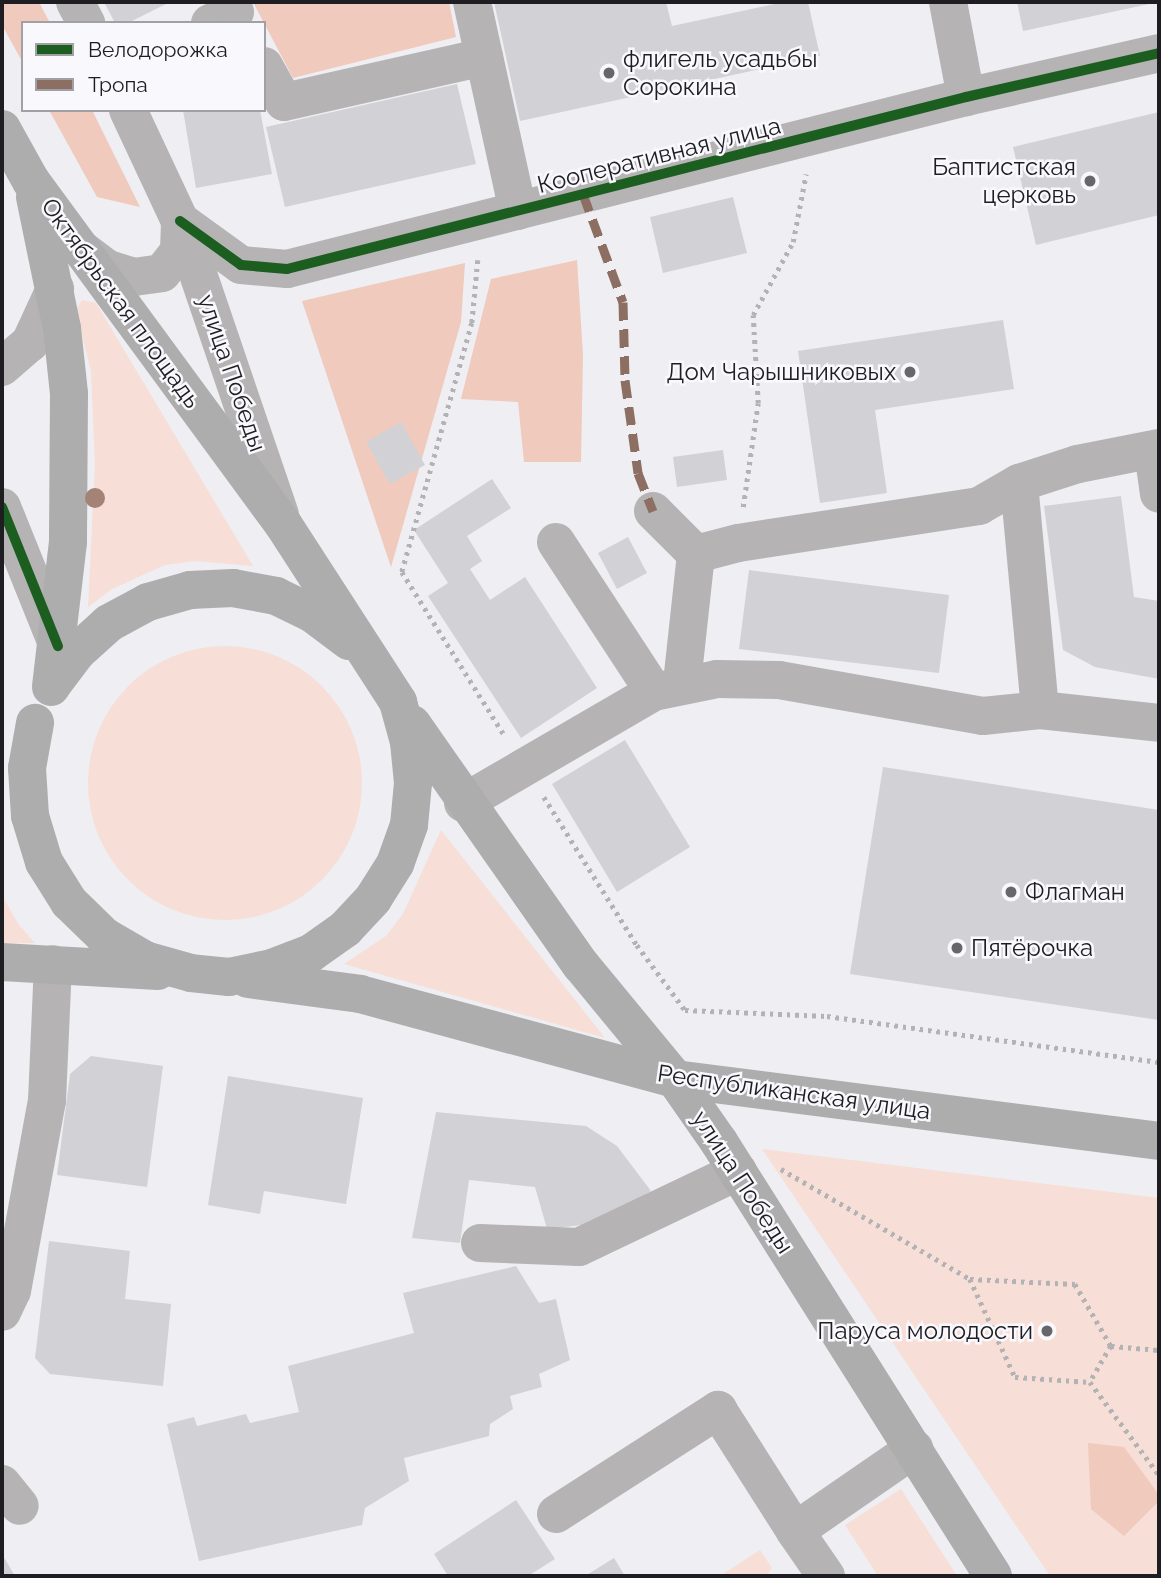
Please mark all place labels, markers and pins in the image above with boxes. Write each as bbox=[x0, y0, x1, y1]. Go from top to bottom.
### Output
place label: флигель усадьбы Сорокина bbox=[623, 45, 818, 101]
marker: флигель усадьбы Сорокина bbox=[601, 65, 617, 81]
place label: Баптистская церковь bbox=[932, 153, 1076, 209]
marker: Баптистская церковь bbox=[1082, 173, 1098, 189]
place label: Дом Чарышниковых bbox=[666, 358, 896, 386]
marker: Дом Чарышниковых bbox=[902, 364, 918, 380]
place label: Флагман bbox=[1025, 878, 1125, 906]
marker: Флагман bbox=[1003, 884, 1019, 900]
place label: Пятёрочка bbox=[971, 934, 1093, 962]
marker: Пятёрочка bbox=[949, 940, 965, 956]
place label: Паруса молодости bbox=[817, 1317, 1033, 1345]
marker: Паруса молодости bbox=[1039, 1323, 1055, 1339]

